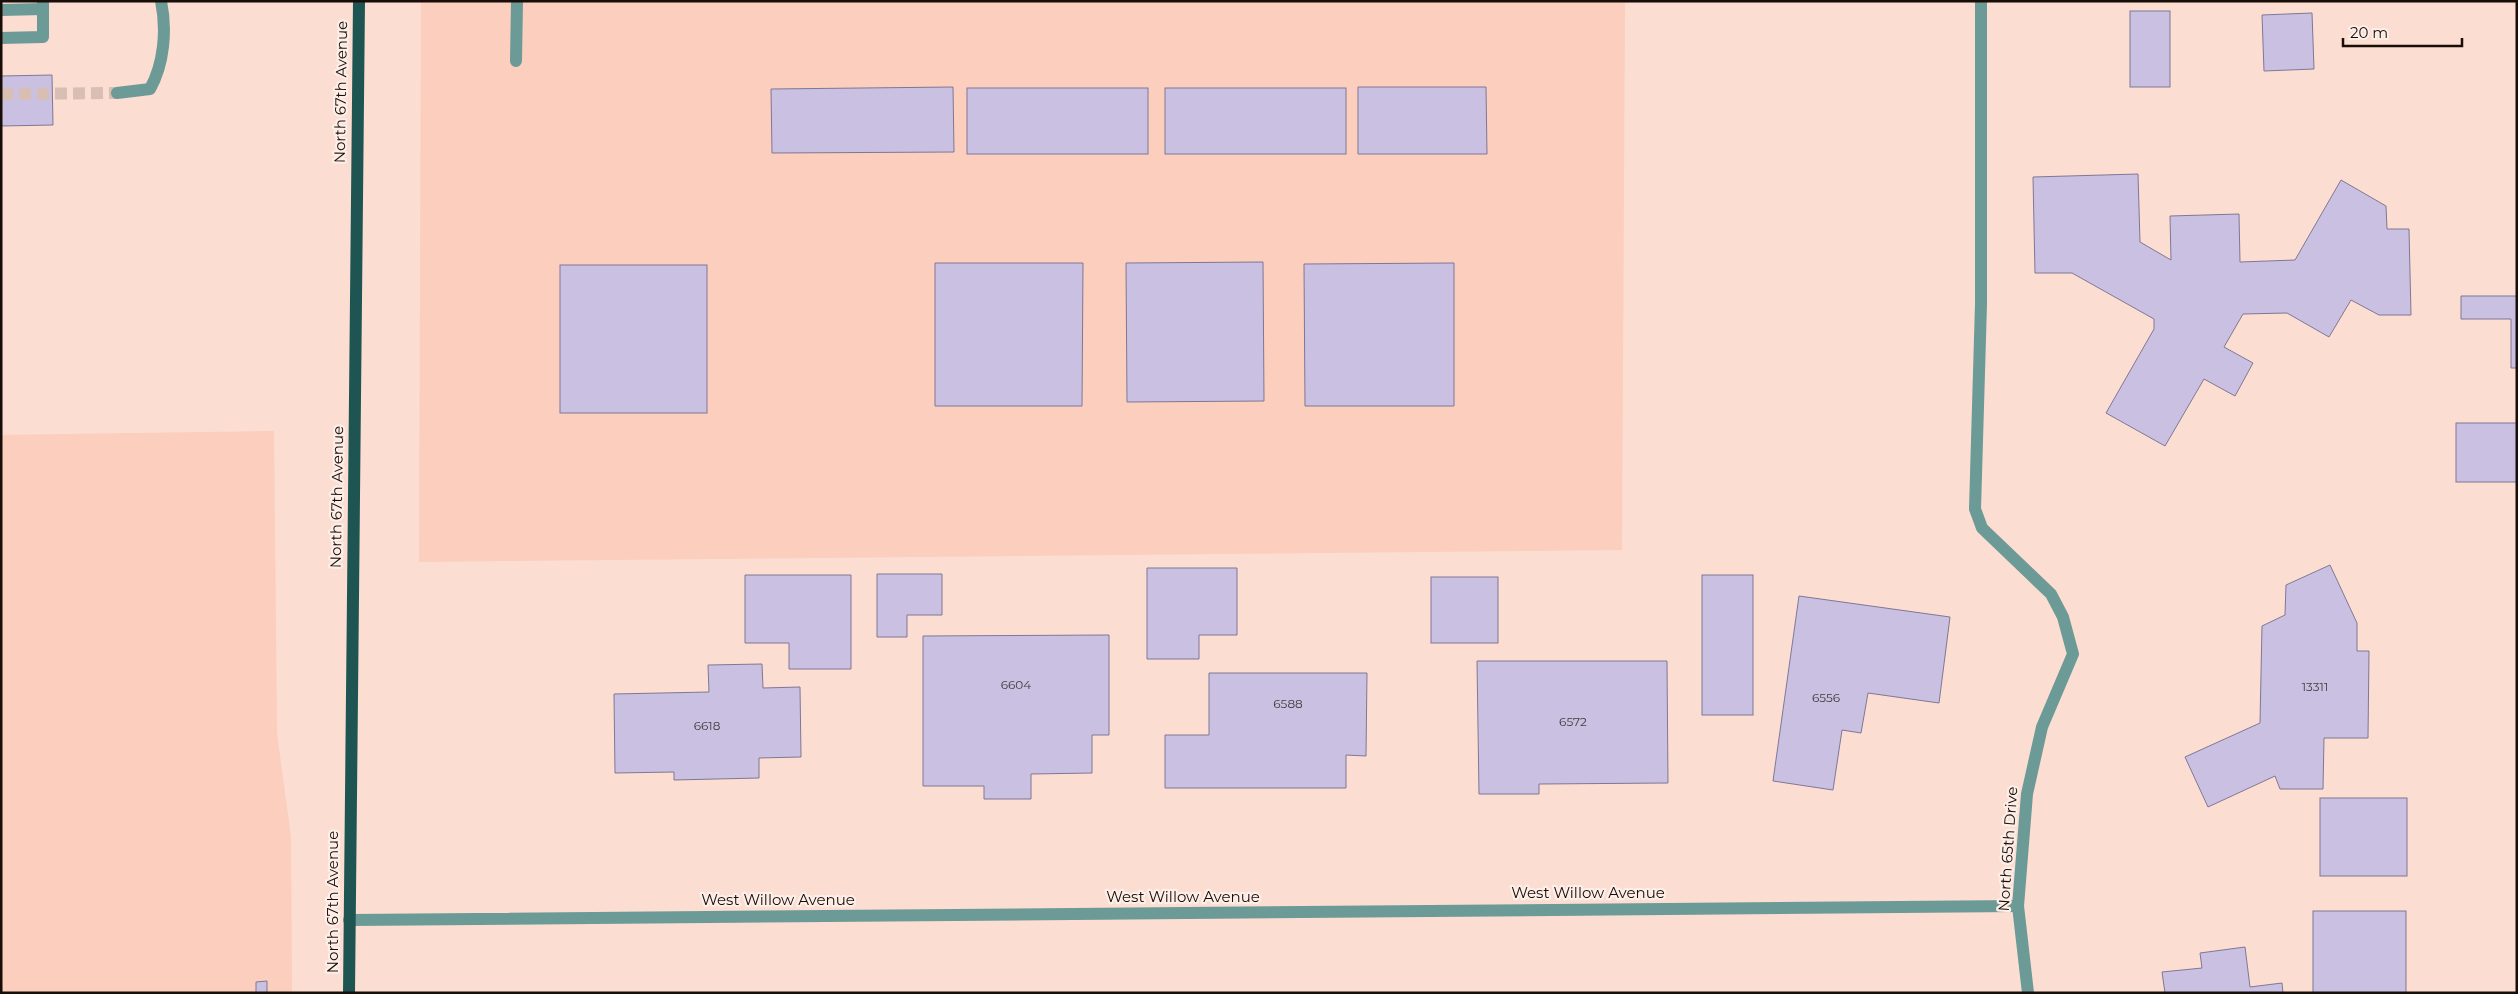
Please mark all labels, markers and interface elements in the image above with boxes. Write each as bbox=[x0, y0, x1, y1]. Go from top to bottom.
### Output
scale bar bbox=[2343, 15, 2462, 47]
street label: North 67th Avenue bbox=[330, 21, 351, 163]
text: 20 m bbox=[2350, 23, 2388, 42]
street label: North 67th Avenue bbox=[326, 426, 347, 568]
house number: 6604 bbox=[1001, 677, 1031, 692]
house number: 13311 bbox=[2302, 679, 2328, 694]
house number: 6556 bbox=[1812, 690, 1840, 705]
house number: 6588 bbox=[1273, 696, 1303, 711]
house number: 6572 bbox=[1559, 714, 1587, 729]
house number: 6618 bbox=[694, 718, 721, 733]
street label: North 65th Drive bbox=[1994, 786, 2021, 912]
street label: North 67th Avenue bbox=[323, 831, 342, 973]
street label: West Willow Avenue bbox=[1511, 883, 1665, 902]
street label: West Willow Avenue bbox=[1106, 887, 1260, 906]
street label: West Willow Avenue bbox=[701, 890, 855, 909]

